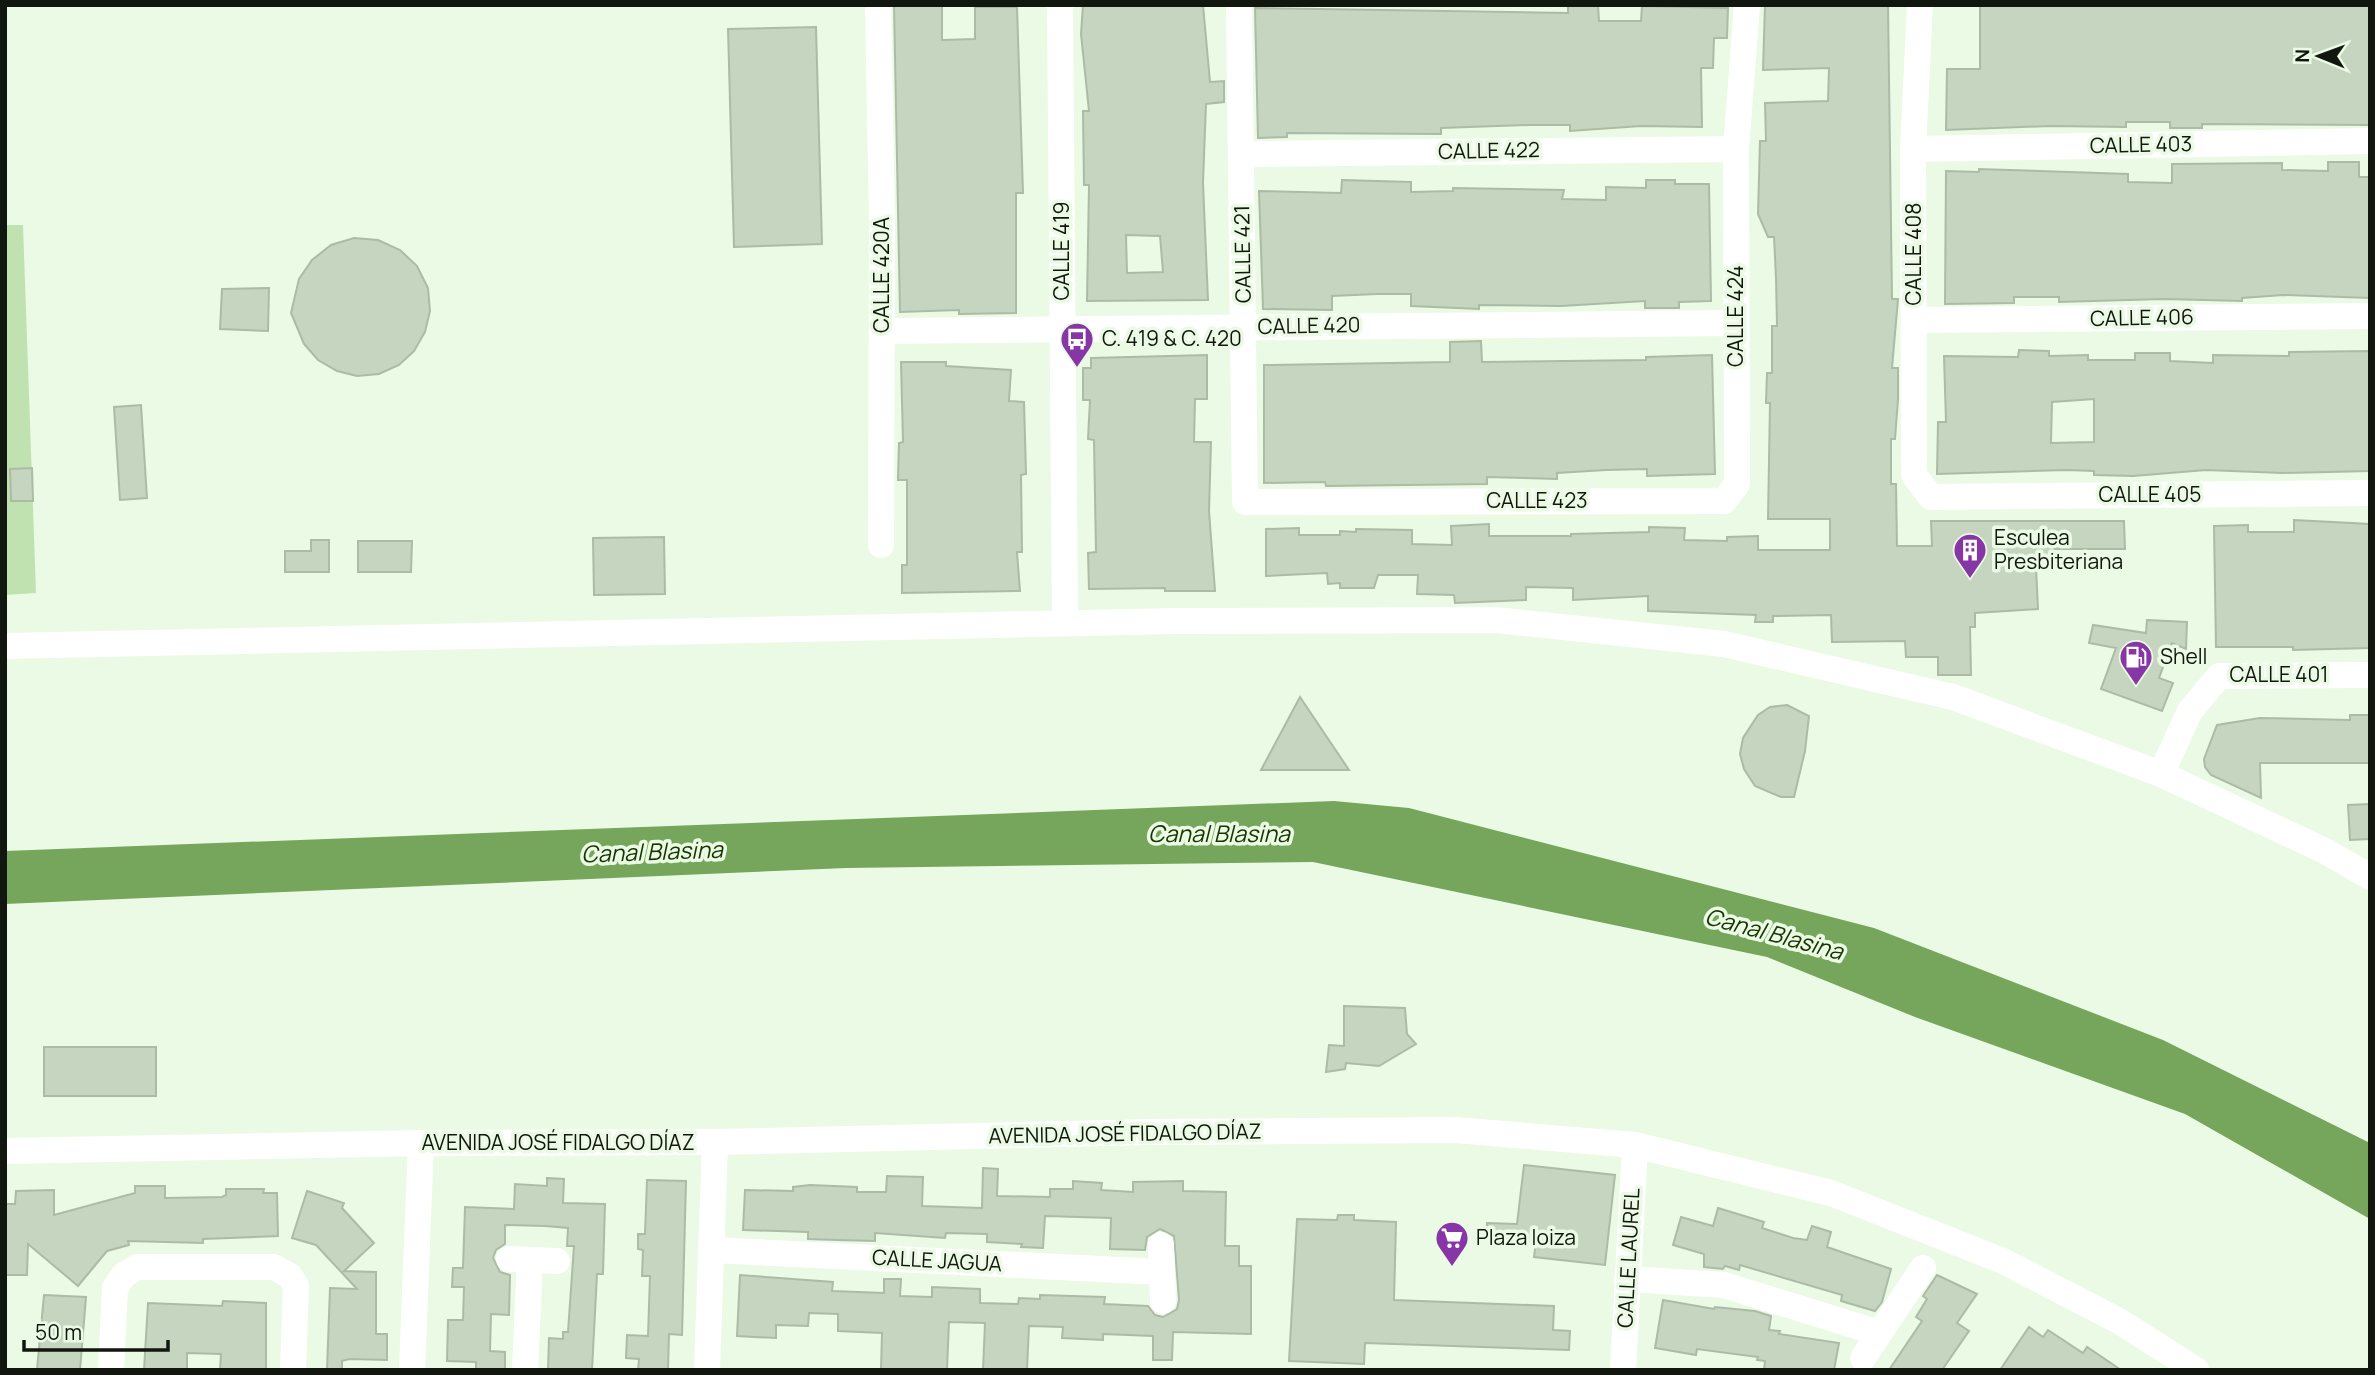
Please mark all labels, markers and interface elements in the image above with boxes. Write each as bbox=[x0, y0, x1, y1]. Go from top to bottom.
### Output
north arrow bbox=[2284, 21, 2354, 91]
text: N bbox=[2289, 49, 2315, 63]
street label: CALLE 403 bbox=[2090, 129, 2192, 159]
street label: CALLE 422 bbox=[1438, 135, 1540, 165]
street label: CALLE 419 bbox=[1047, 201, 1075, 301]
street label: CALLE 408 bbox=[1899, 203, 1927, 305]
street label: CALLE 421 bbox=[1227, 205, 1257, 303]
street label: CALLE 420A bbox=[867, 217, 895, 333]
street label: CALLE 424 bbox=[1721, 265, 1749, 367]
street label: CALLE 406 bbox=[2090, 302, 2194, 332]
street label: CALLE 420 bbox=[1257, 310, 1361, 340]
bus stop icon: C. 419 & C. 420 bbox=[1058, 320, 1096, 369]
place label: C. 419 & C. 420 bbox=[1102, 324, 1242, 352]
street label: CALLE 405 bbox=[2099, 480, 2201, 508]
street label: CALLE 423 bbox=[1486, 486, 1588, 514]
place label: Esculea Presbiteriana bbox=[1994, 523, 2123, 575]
building icon: Esculea Presbiteriana bbox=[1951, 531, 1989, 580]
fuel station icon: Shell bbox=[2117, 638, 2155, 687]
place label: Shell bbox=[2160, 642, 2208, 670]
street label: CALLE 401 bbox=[2230, 660, 2328, 688]
water label: Canal Blasina bbox=[1148, 817, 1291, 849]
water label: Canal Blasina bbox=[581, 832, 725, 869]
water label: Canal Blasina bbox=[1702, 899, 1848, 967]
street label: AVENIDA JOSÉ FIDALGO DÍAZ bbox=[988, 1117, 1262, 1149]
street label: AVENIDA JOSÉ FIDALGO DÍAZ bbox=[421, 1128, 695, 1156]
street label: CALLE LAUREL bbox=[1610, 1187, 1646, 1328]
supermarket icon: Plaza loiza bbox=[1433, 1219, 1471, 1268]
place label: Plaza loiza bbox=[1476, 1223, 1576, 1251]
street label: CALLE JAGUA bbox=[871, 1243, 1003, 1277]
scale bar bbox=[24, 1308, 168, 1352]
text: 50 m bbox=[35, 1318, 82, 1346]

